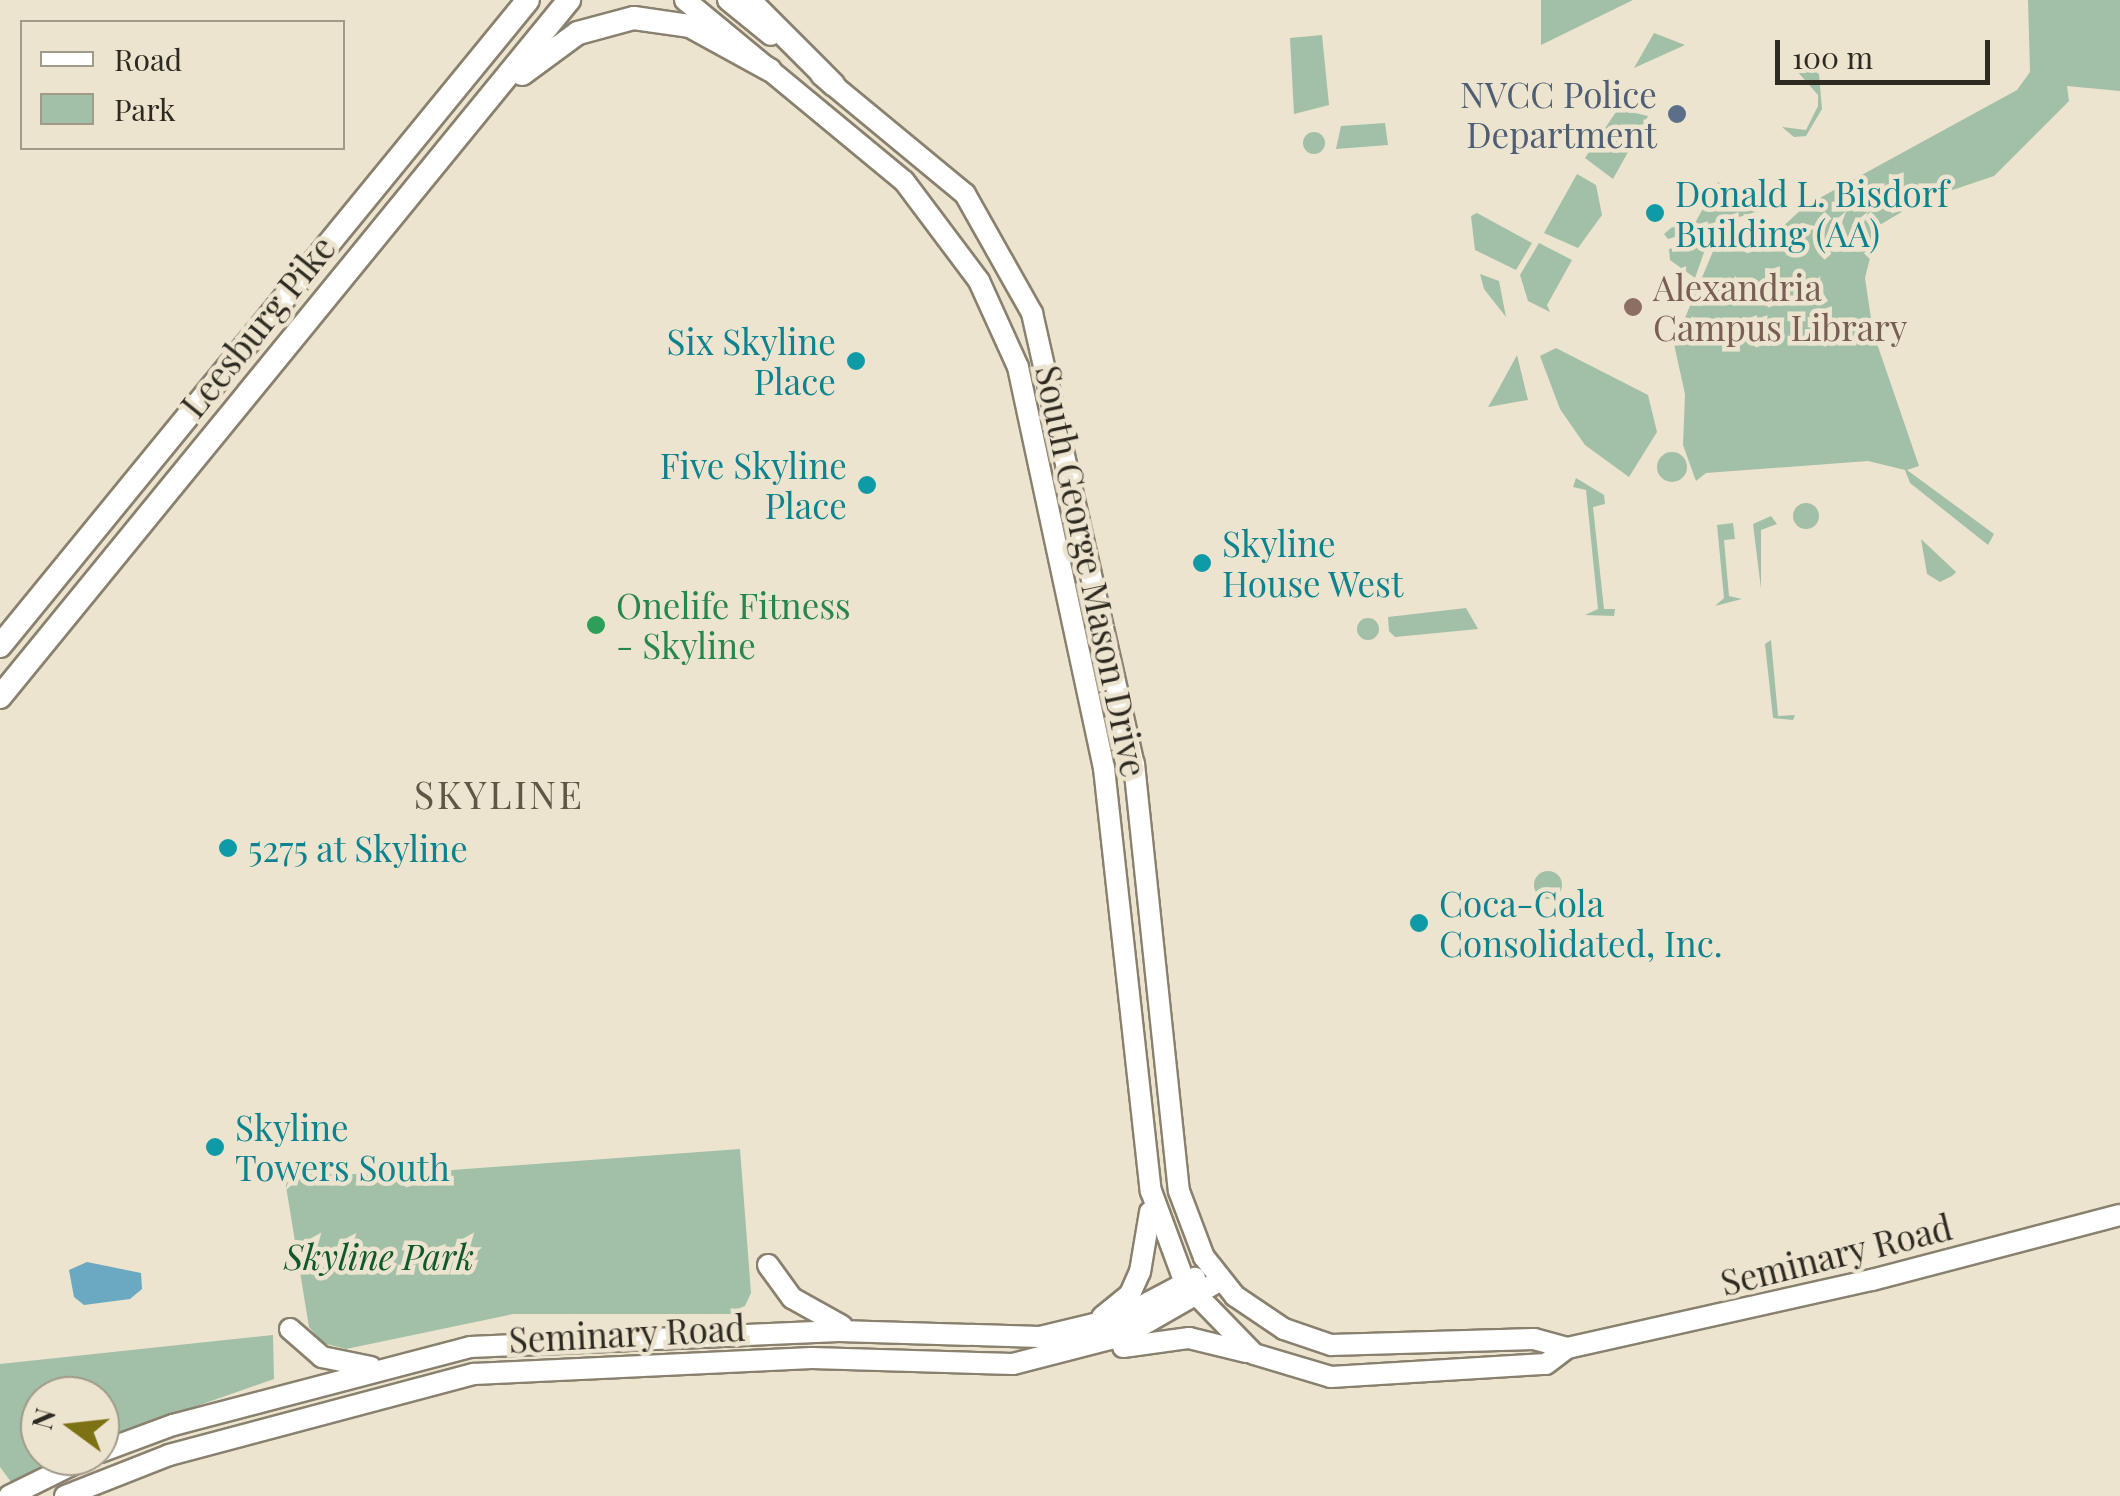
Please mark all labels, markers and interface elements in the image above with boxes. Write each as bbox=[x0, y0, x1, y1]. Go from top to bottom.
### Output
legend bbox=[20, 20, 345, 150]
scale bar bbox=[1780, 20, 1995, 82]
text: 100 m bbox=[1792, 37, 1873, 77]
text: Road bbox=[114, 39, 182, 79]
place label: NVCC Police Department bbox=[1460, 73, 1657, 155]
text: Park bbox=[114, 89, 176, 129]
marker: NVCC Police Department bbox=[1666, 103, 1688, 125]
place label: Donald L. Bisdorf Building (AA) bbox=[1675, 172, 1949, 254]
marker: Donald L. Bisdorf Building (AA) bbox=[1644, 202, 1666, 224]
street label: Leesburg Pike bbox=[171, 227, 343, 425]
place label: Alexandria Campus Library bbox=[1653, 266, 1907, 348]
marker: Alexandria Campus Library bbox=[1622, 296, 1644, 318]
place label: Six Skyline Place bbox=[666, 320, 836, 402]
marker: Six Skyline Place bbox=[845, 350, 867, 372]
street label: South George Mason Drive bbox=[1028, 361, 1156, 781]
place label: Five Skyline Place bbox=[660, 444, 847, 526]
marker: Five Skyline Place bbox=[856, 474, 878, 496]
place label: Skyline House West bbox=[1222, 522, 1404, 604]
marker: Skyline House West bbox=[1191, 552, 1213, 574]
place label: Onelife Fitness - Skyline bbox=[616, 584, 851, 666]
marker: Onelife Fitness - Skyline bbox=[585, 614, 607, 636]
district label: SKYLINE bbox=[414, 771, 584, 817]
place label: 5275 at Skyline bbox=[248, 827, 469, 869]
marker: 5275 at Skyline bbox=[217, 837, 239, 859]
place label: Coca-Cola Consolidated, Inc. bbox=[1439, 882, 1723, 964]
marker: Coca-Cola Consolidated, Inc. bbox=[1408, 912, 1430, 934]
place label: Skyline Towers South bbox=[235, 1106, 450, 1188]
marker: Skyline Towers South bbox=[204, 1136, 226, 1158]
street label: Seminary Road bbox=[1716, 1205, 1956, 1303]
park label: Skyline Park bbox=[284, 1235, 474, 1277]
street label: Seminary Road bbox=[507, 1306, 747, 1360]
north arrow bbox=[20, 1376, 120, 1476]
text: N bbox=[22, 1404, 63, 1433]

